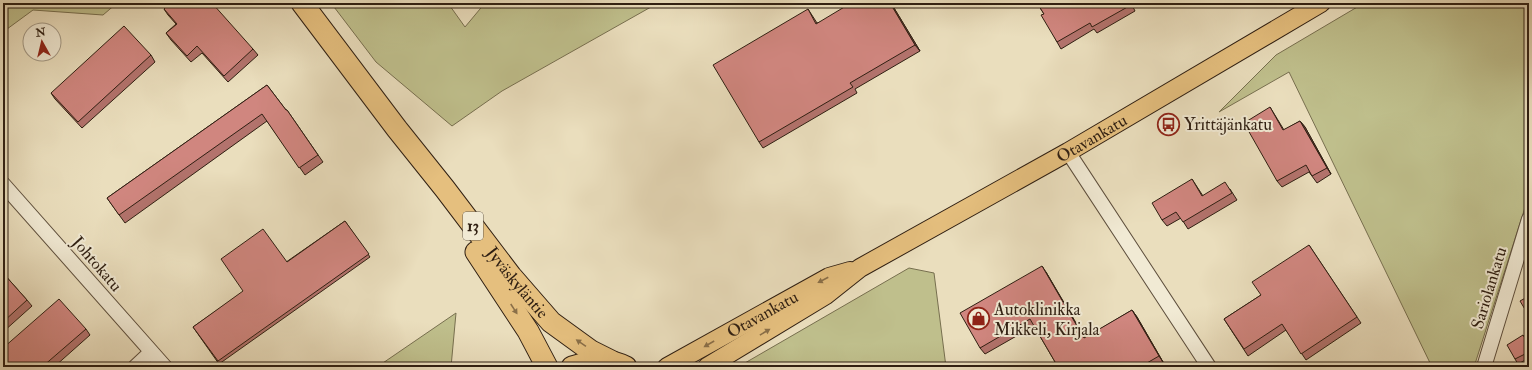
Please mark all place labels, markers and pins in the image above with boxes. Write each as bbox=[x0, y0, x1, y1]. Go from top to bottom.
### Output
bus stop icon: Yrittäjänkatu bbox=[1156, 111, 1182, 137]
place label: Yrittäjänkatu bbox=[1184, 114, 1272, 135]
place label: Autoklinikka Mikkeli, Kirjala bbox=[993, 299, 1101, 340]
shop icon: Autoklinikka Mikkeli, Kirjala bbox=[966, 306, 992, 332]

